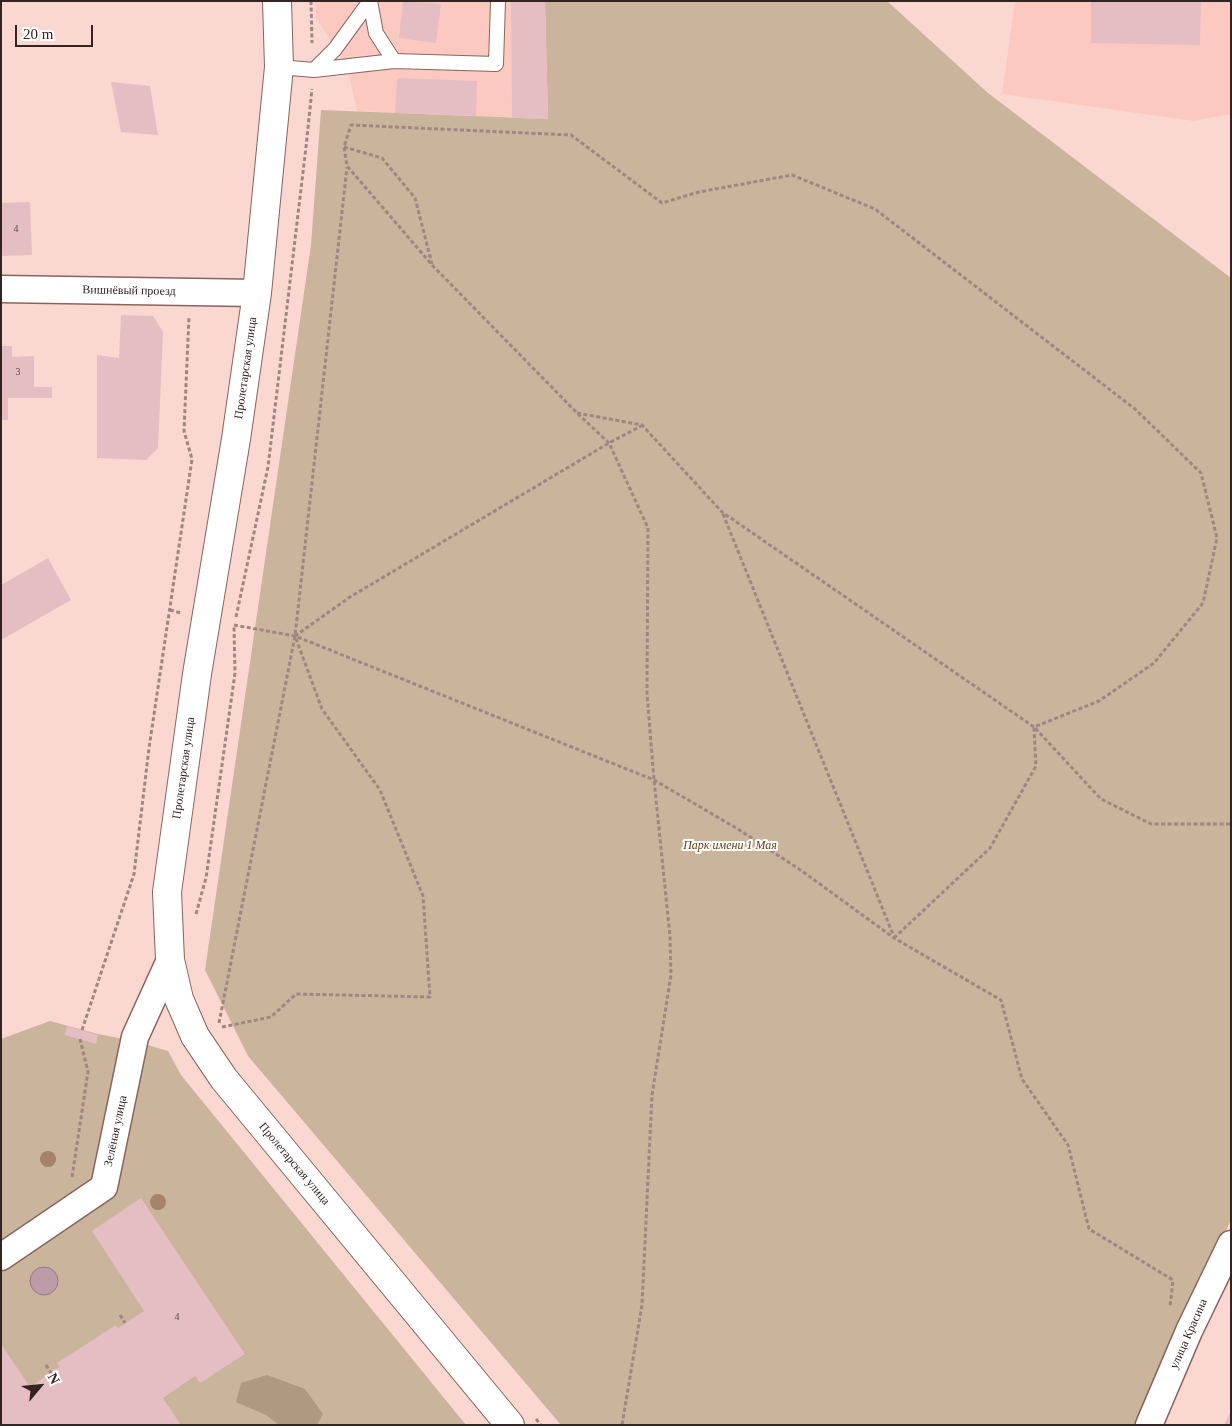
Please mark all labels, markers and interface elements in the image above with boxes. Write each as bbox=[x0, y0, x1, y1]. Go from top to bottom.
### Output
scale bar bbox=[18, 15, 95, 47]
text: 20 m bbox=[23, 26, 53, 42]
house number: 4 bbox=[14, 223, 18, 235]
street label: Вишнёвый проезд bbox=[82, 283, 176, 299]
street label: Пролетарская улица bbox=[232, 316, 260, 420]
house number: 3 bbox=[16, 366, 20, 378]
street label: Пролетарская улица bbox=[170, 716, 198, 820]
park label: Парк имени 1 Мая bbox=[683, 839, 777, 853]
street label: Зелёная улица bbox=[101, 1094, 131, 1168]
street label: Пролетарская улица bbox=[255, 1120, 333, 1208]
street label: улица Красина bbox=[1167, 1297, 1211, 1371]
house number: 4 bbox=[174, 1311, 180, 1323]
north arrow bbox=[15, 1361, 65, 1411]
text: N bbox=[45, 1371, 63, 1387]

